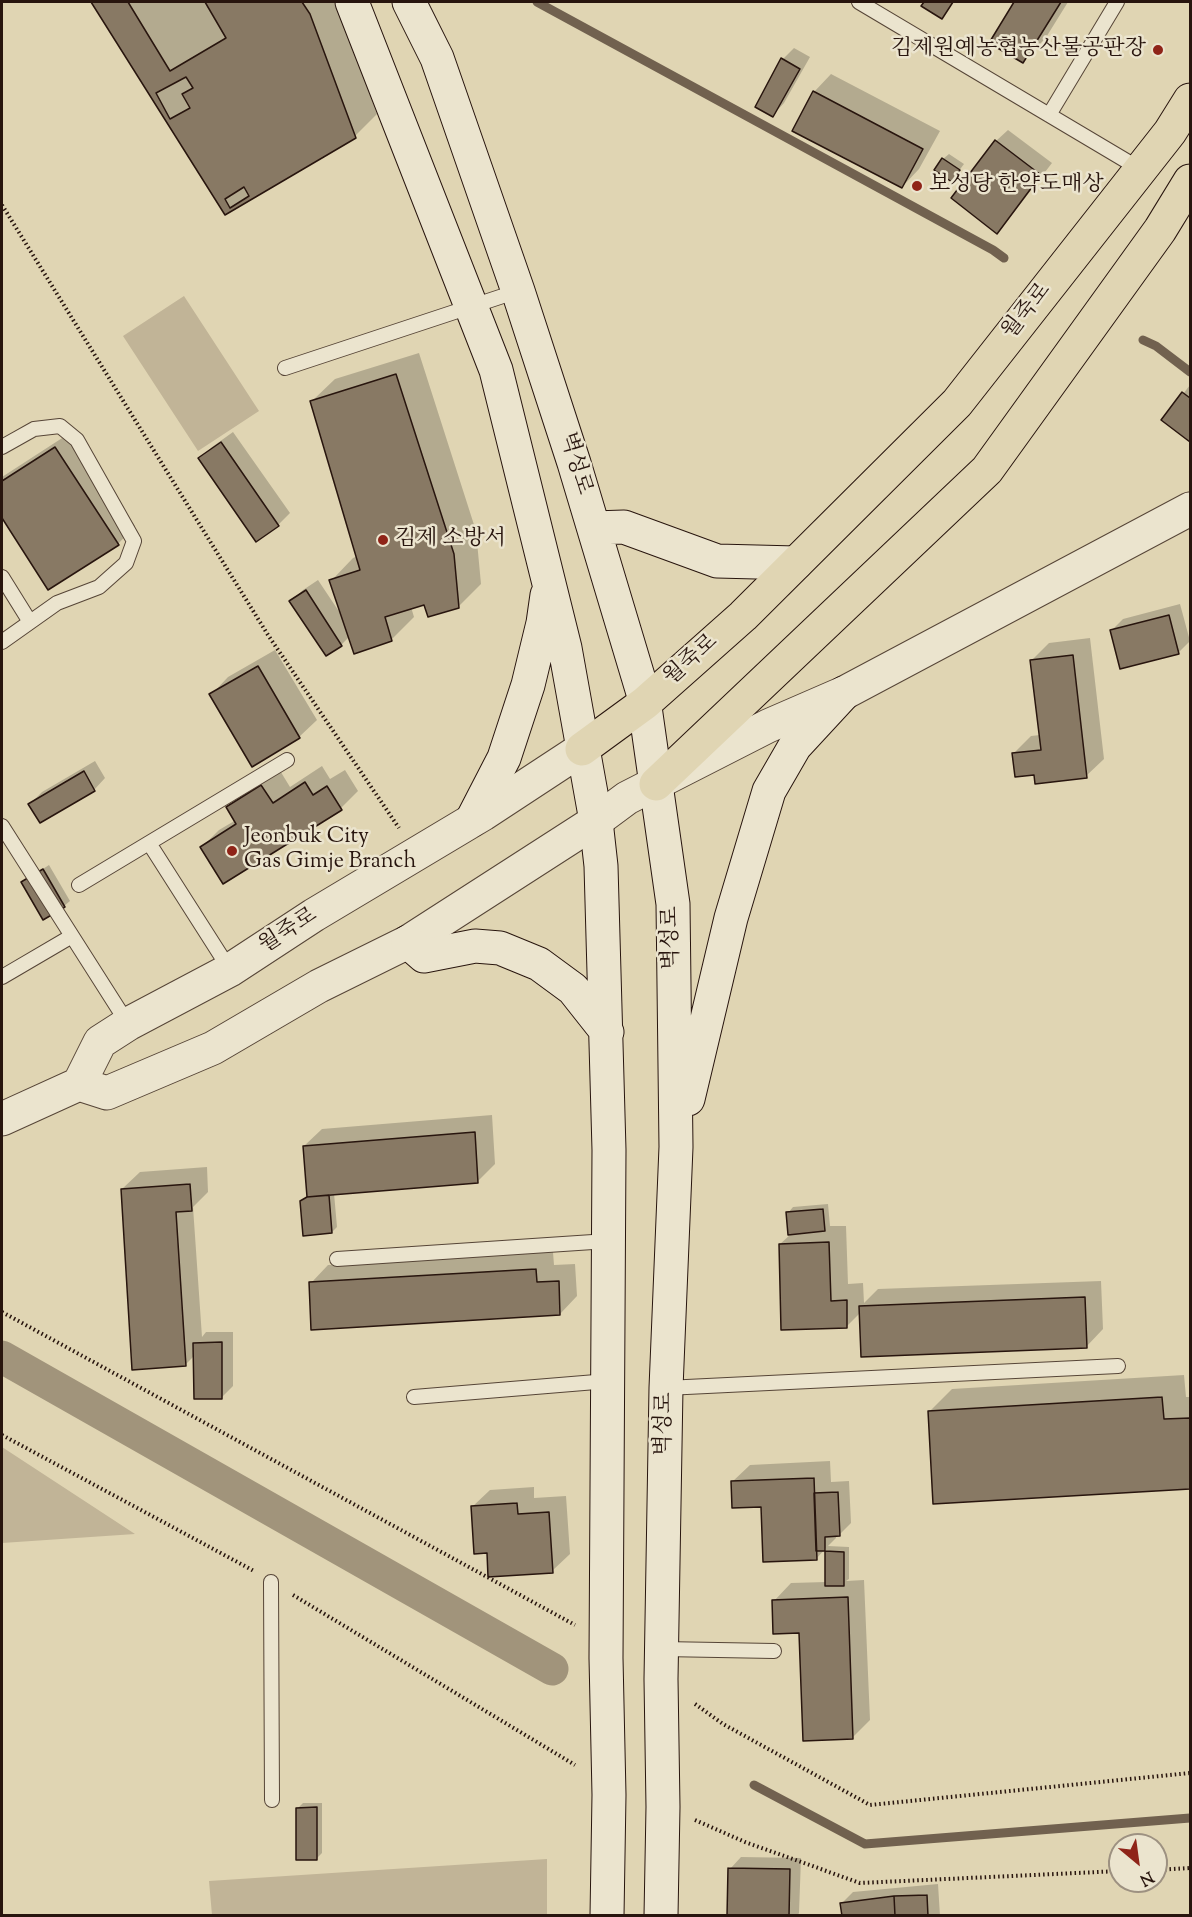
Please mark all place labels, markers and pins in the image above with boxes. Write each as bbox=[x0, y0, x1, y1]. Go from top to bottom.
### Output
place label: 김제원예농협농산물공판장 bbox=[891, 37, 1146, 63]
marker: 김제원예농협농산물공판장 bbox=[1151, 43, 1165, 57]
place label: 보성당 한약도매상 bbox=[929, 173, 1104, 199]
marker: 보성당 한약도매상 bbox=[910, 179, 924, 193]
place label: 김제 소방서 bbox=[395, 527, 506, 553]
marker: 김제 소방서 bbox=[376, 533, 390, 547]
place label: Jeonbuk City Gas Gimje Branch bbox=[244, 825, 416, 876]
marker: Jeonbuk City Gas Gimje Branch bbox=[225, 844, 239, 858]

